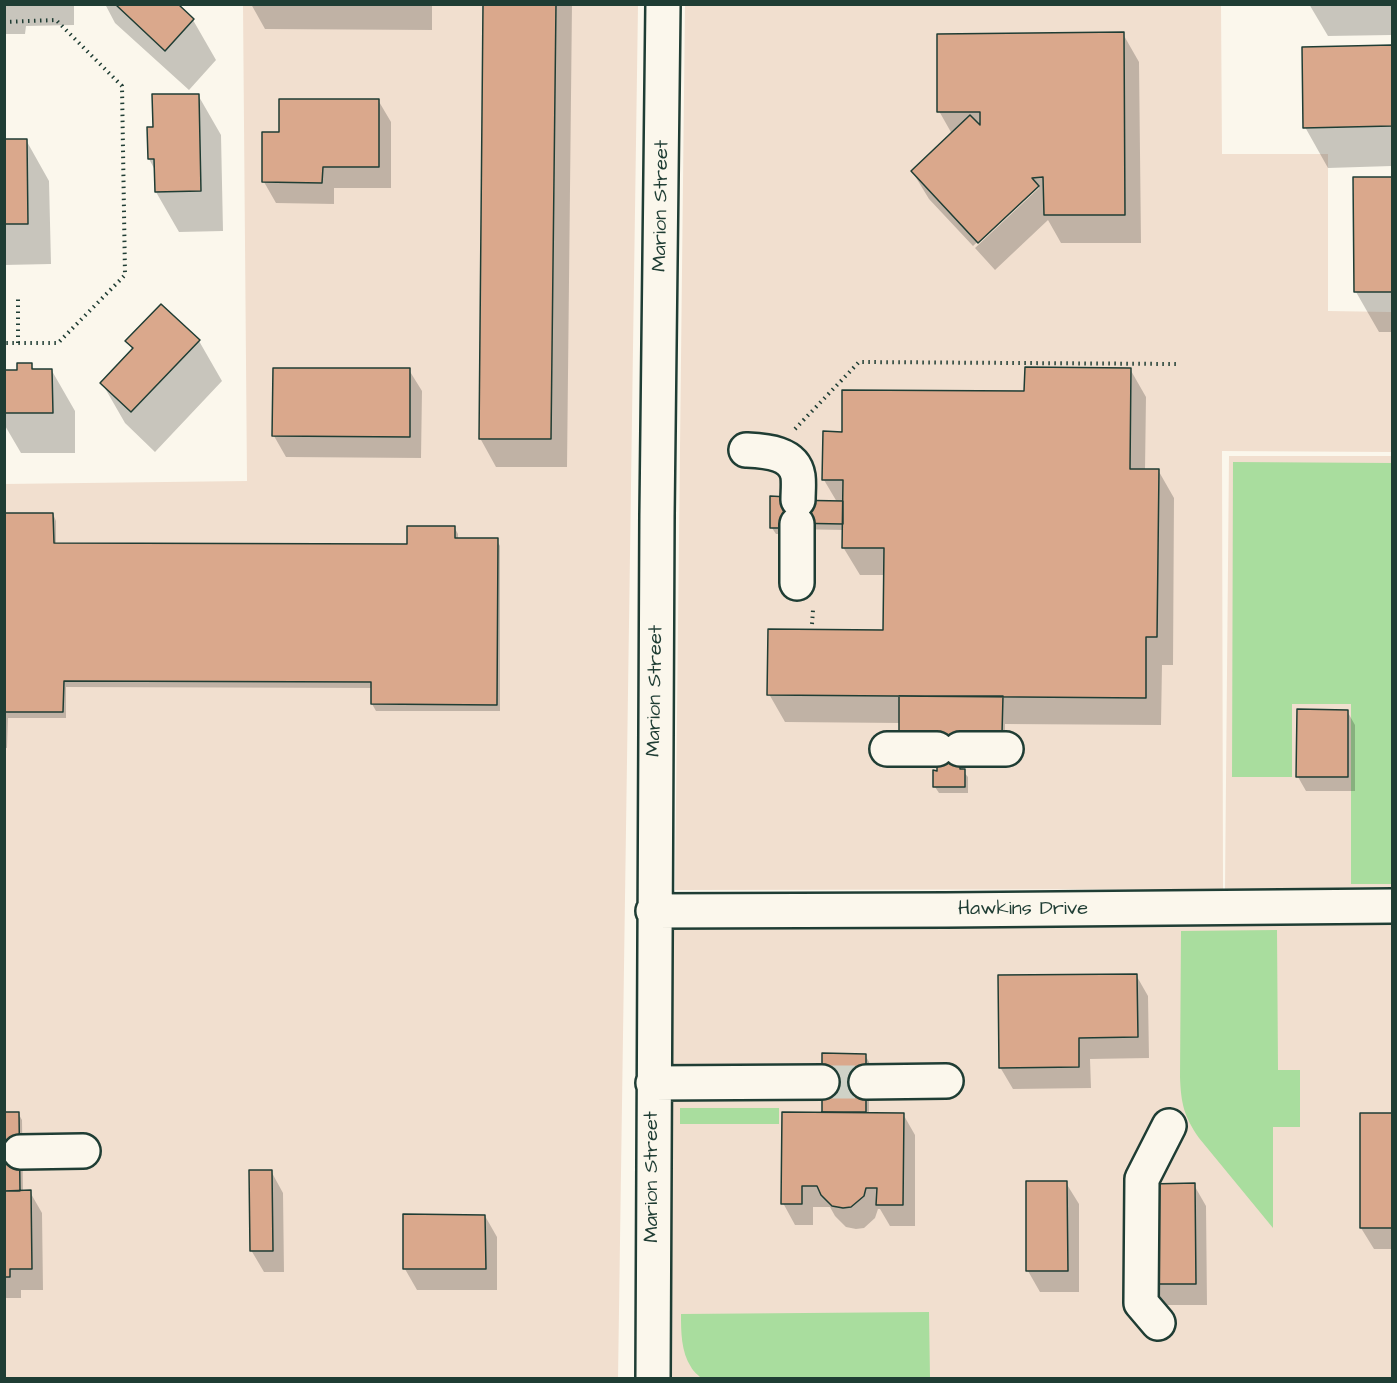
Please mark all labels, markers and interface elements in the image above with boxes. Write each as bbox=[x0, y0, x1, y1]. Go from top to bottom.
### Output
street label: Marion Street bbox=[649, 140, 675, 272]
street label: Marion Street bbox=[643, 625, 669, 757]
street label: Hawkins Drive bbox=[958, 898, 1088, 922]
street label: Marion Street bbox=[641, 1111, 665, 1243]

